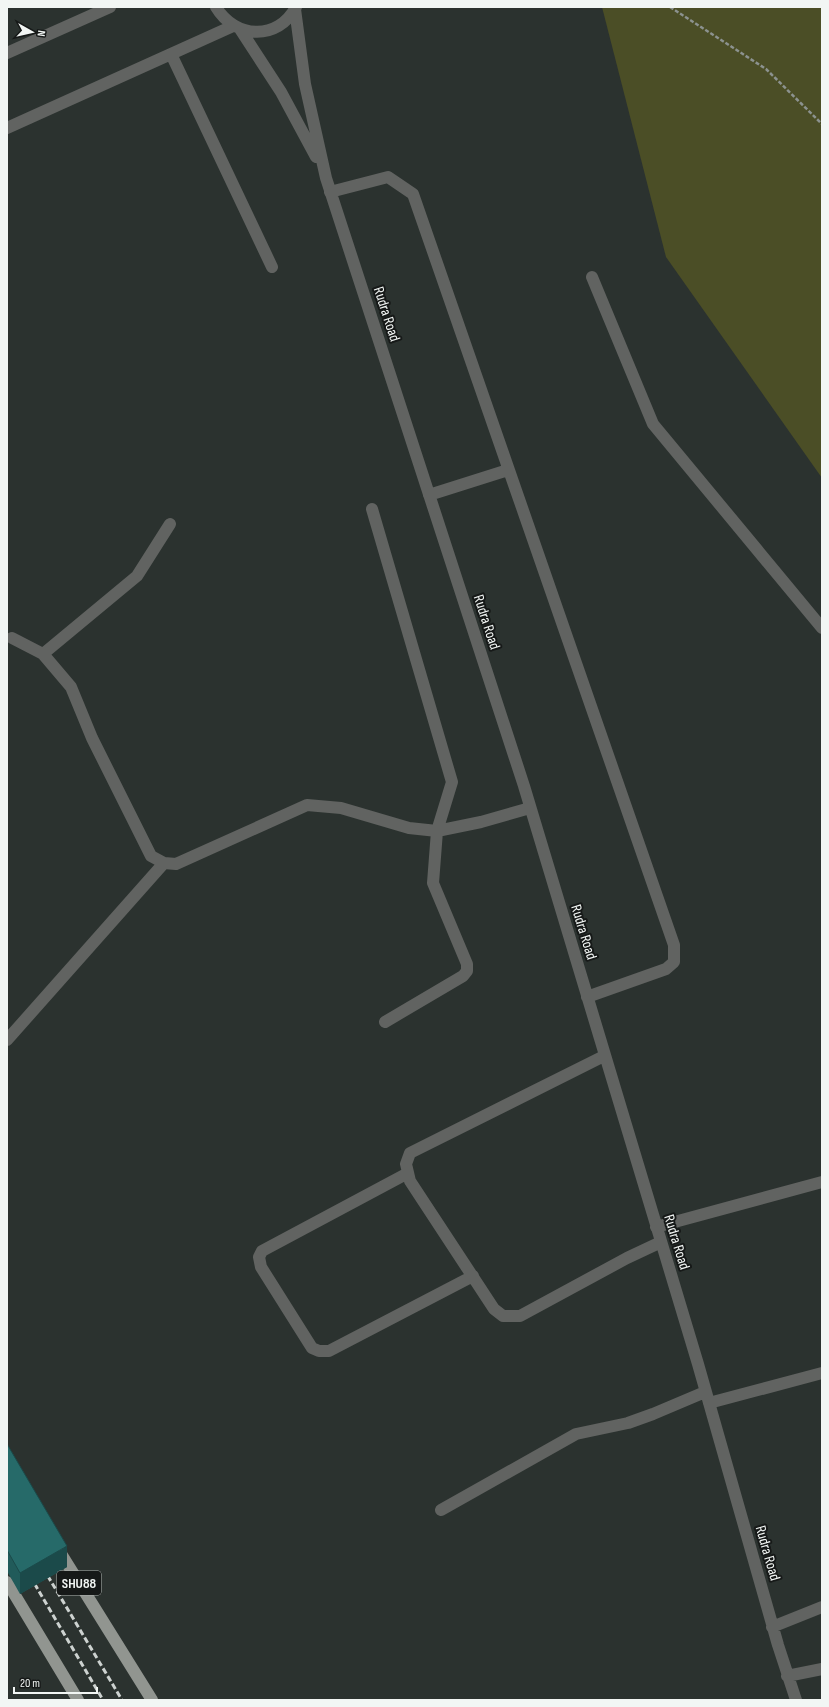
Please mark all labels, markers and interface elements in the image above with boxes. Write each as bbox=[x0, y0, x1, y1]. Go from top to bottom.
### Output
north arrow bbox=[12, 12, 52, 52]
text: N bbox=[35, 30, 48, 37]
street label: Rudra Road bbox=[369, 284, 404, 344]
street label: Rudra Road bbox=[469, 592, 504, 652]
street label: Rudra Road bbox=[566, 902, 601, 962]
street label: Rudra Road bbox=[659, 1212, 694, 1272]
street label: Rudra Road bbox=[751, 1523, 784, 1583]
road number: SHU88 bbox=[57, 1571, 101, 1595]
scale bar bbox=[14, 1669, 97, 1695]
text: 20 m bbox=[20, 1676, 40, 1691]

